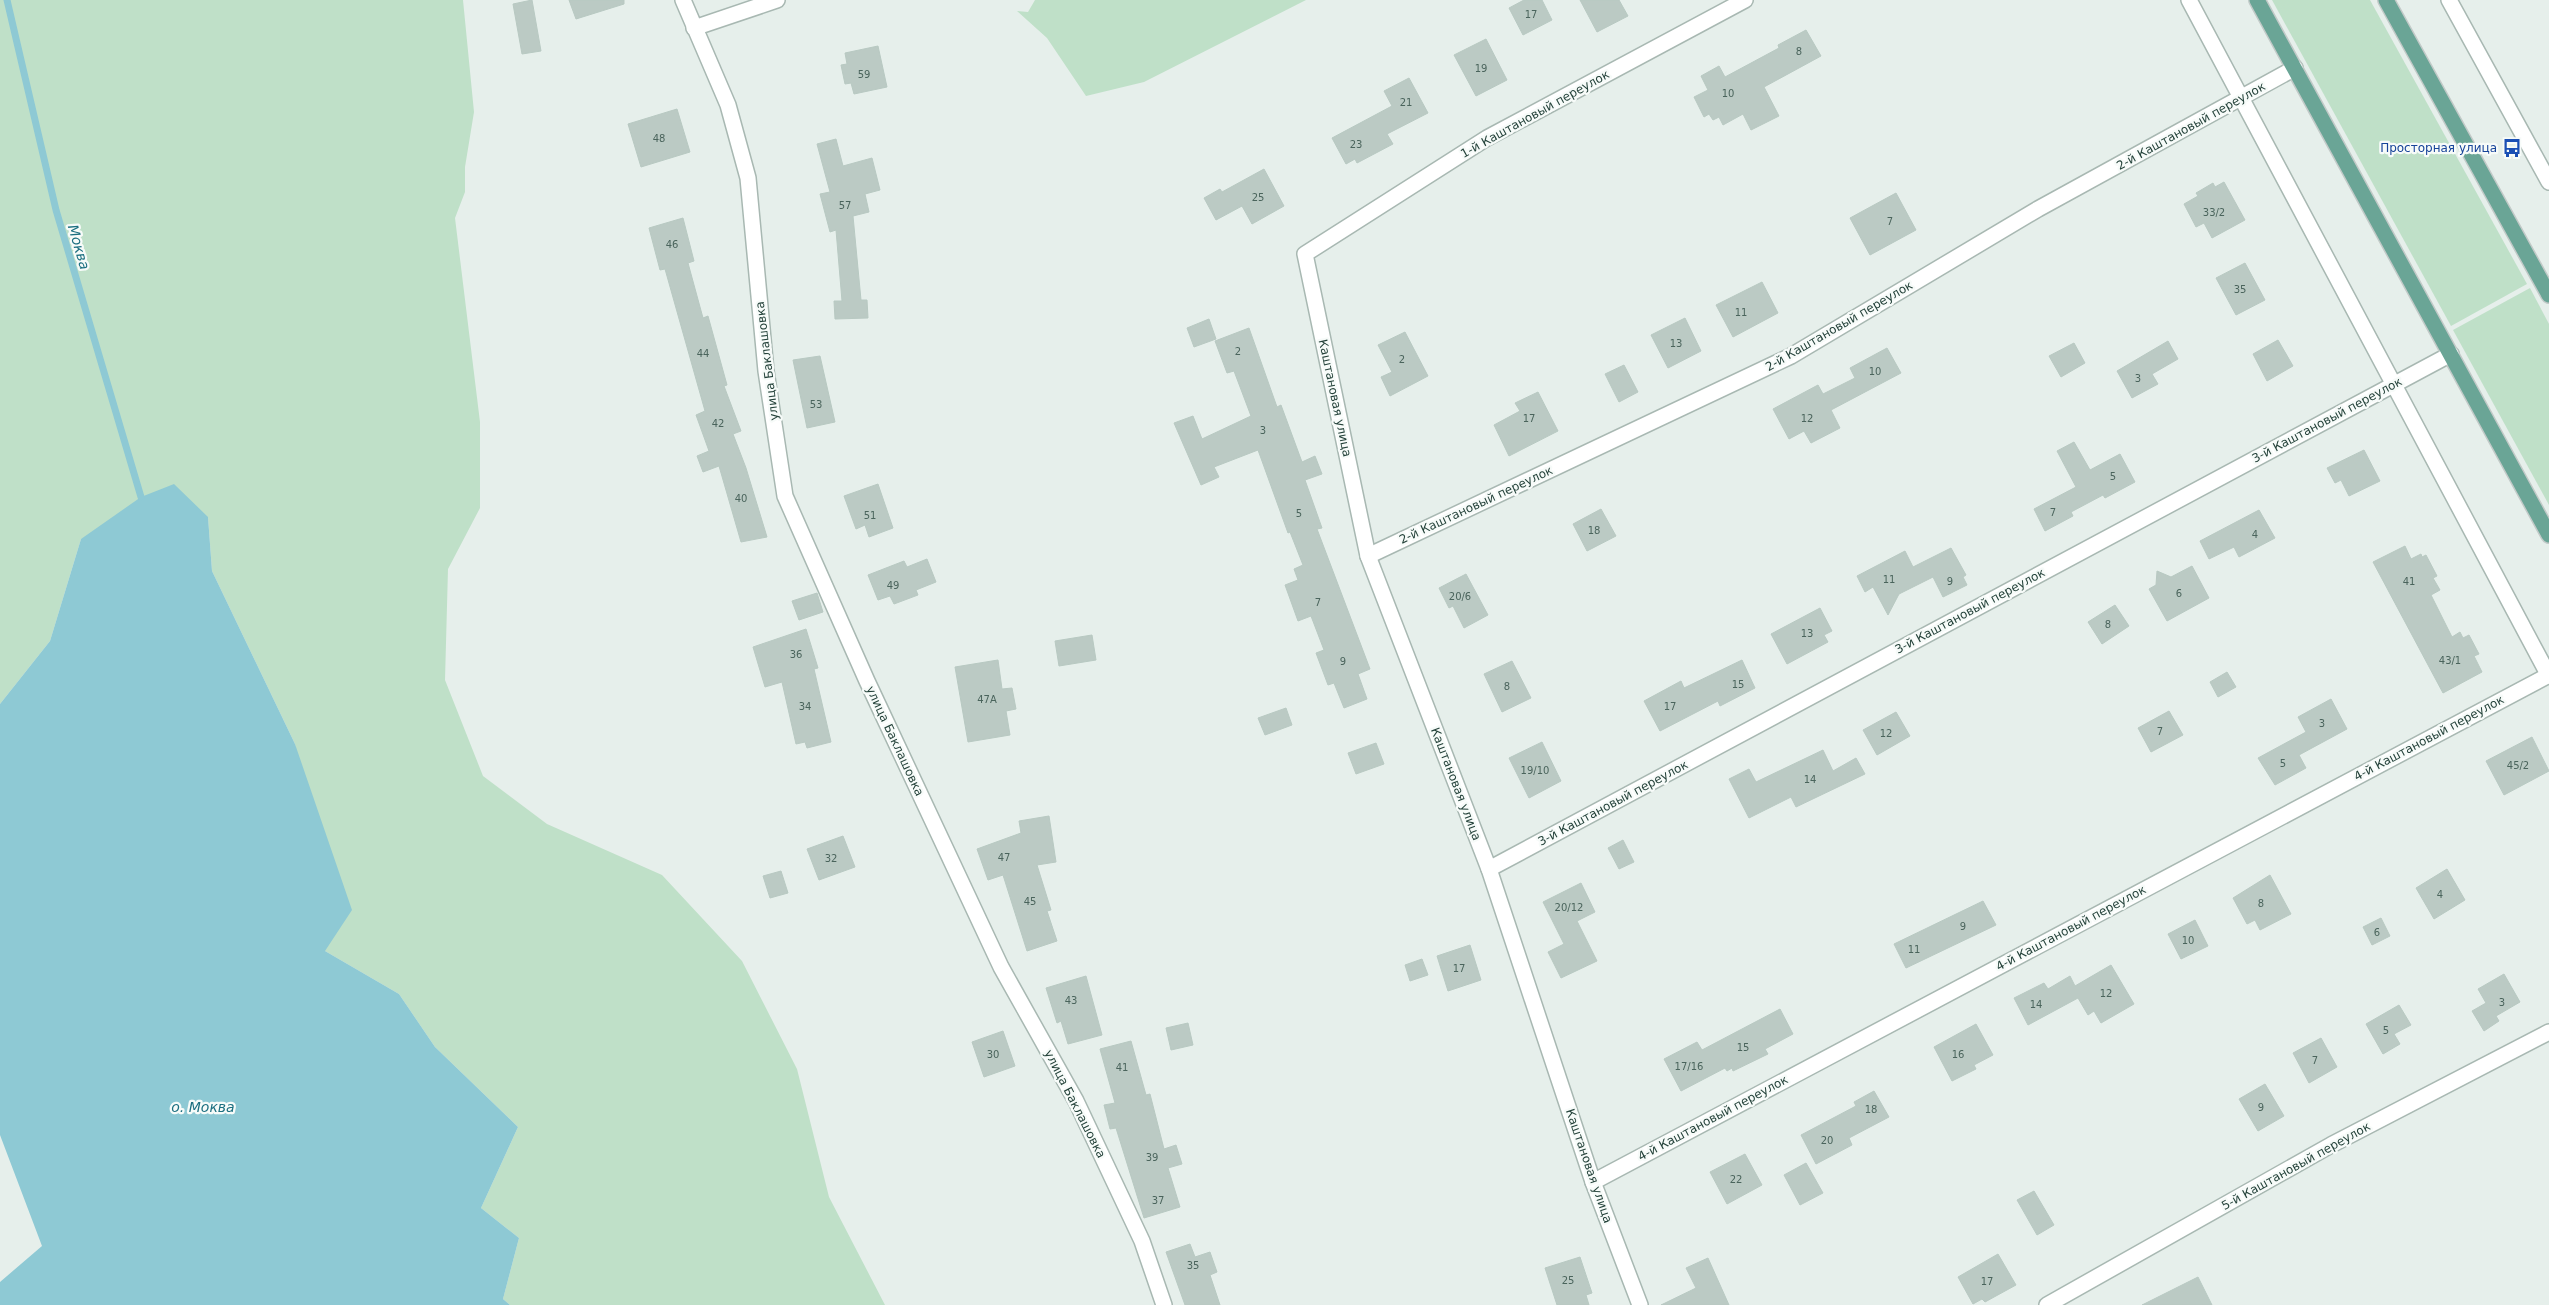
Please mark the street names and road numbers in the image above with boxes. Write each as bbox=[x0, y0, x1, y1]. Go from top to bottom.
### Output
street label: 1-й Каштановый переулок bbox=[1458, 67, 1612, 161]
street label: 2-й Каштановый переулок bbox=[2114, 79, 2268, 173]
street label: 2-й Каштановый переулок bbox=[1763, 278, 1915, 374]
street label: улица Баклашовка bbox=[753, 301, 781, 421]
street label: Каштановая улица bbox=[1316, 338, 1354, 458]
street label: 3-й Каштановый переулок bbox=[2250, 374, 2404, 466]
street label: 2-й Каштановый переулок bbox=[1397, 463, 1555, 547]
street label: 3-й Каштановый переулок bbox=[1893, 565, 2047, 657]
street label: улица Баклашовка bbox=[863, 684, 927, 798]
street label: 4-й Каштановый переулок bbox=[2352, 692, 2506, 784]
street label: Каштановая улица bbox=[1428, 726, 1484, 842]
street label: 3-й Каштановый переулок bbox=[1536, 757, 1690, 849]
street label: 4-й Каштановый переулок bbox=[1994, 882, 2148, 974]
street label: улица Баклашовка bbox=[1042, 1047, 1108, 1161]
street label: 4-й Каштановый переулок bbox=[1636, 1072, 1790, 1164]
street label: Каштановая улица bbox=[1563, 1107, 1615, 1225]
street label: 5-й Каштановый переулок bbox=[2219, 1119, 2373, 1213]

